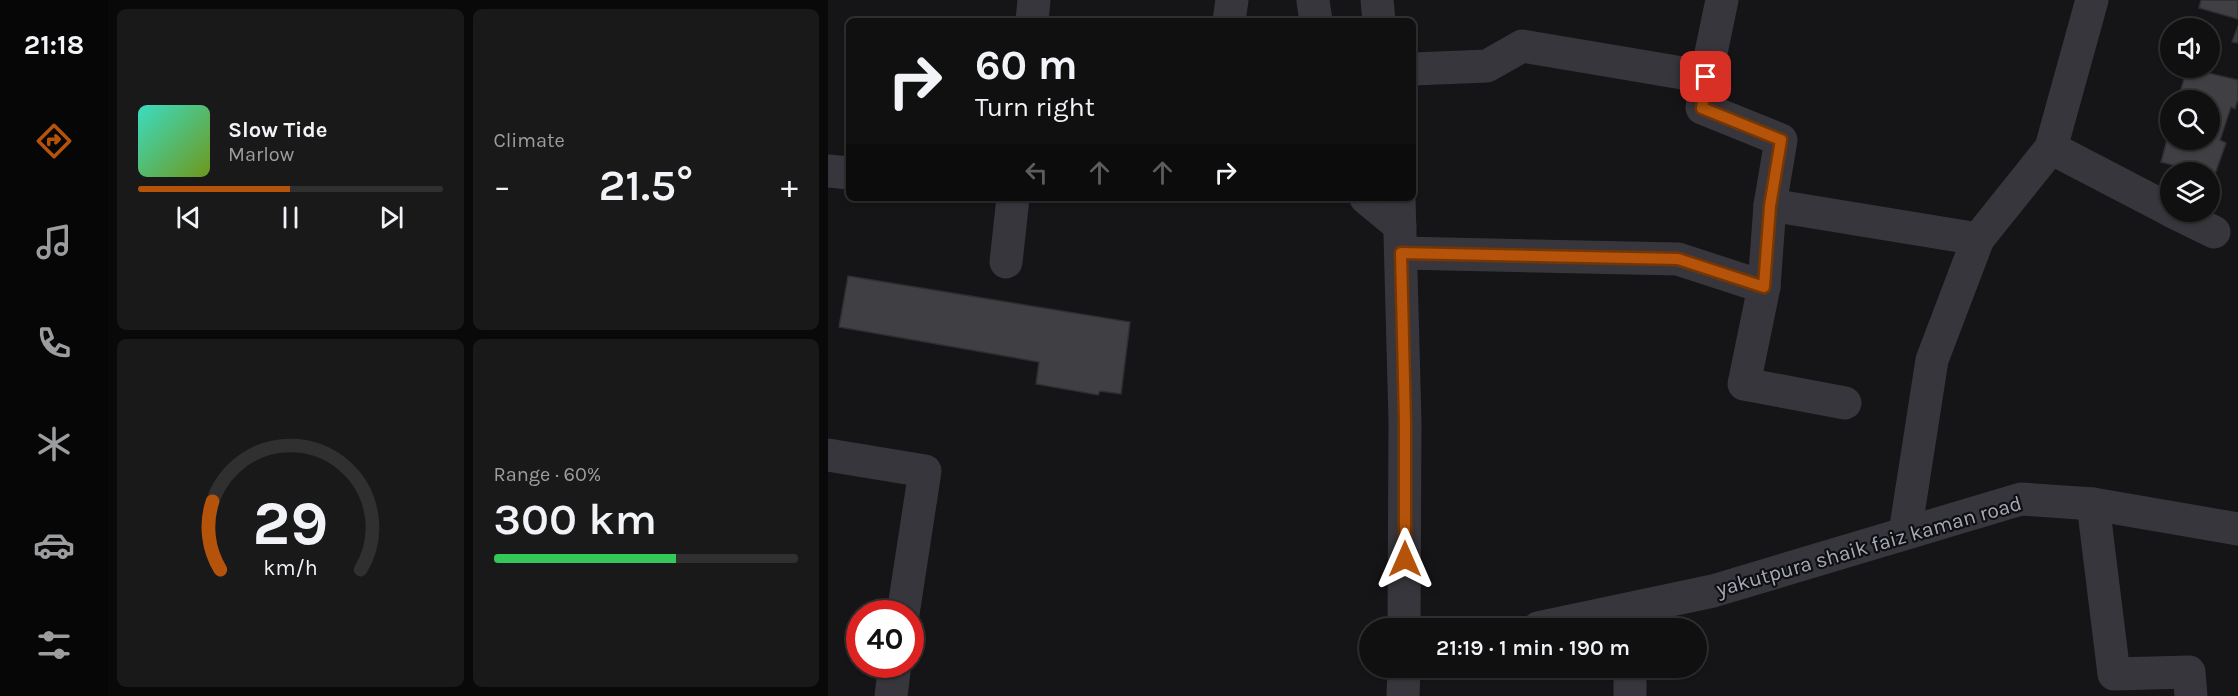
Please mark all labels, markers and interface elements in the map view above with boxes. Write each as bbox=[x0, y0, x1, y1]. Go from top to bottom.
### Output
map controls bbox=[2160, 18, 2220, 222]
button: sound bbox=[2160, 18, 2220, 78]
text: 21:18 bbox=[24, 29, 84, 61]
text: 60 m bbox=[975, 40, 1078, 90]
icon: right bbox=[876, 42, 954, 120]
pin bbox=[1680, 51, 1731, 102]
icon: arrive bbox=[1689, 60, 1722, 93]
button: search bbox=[2160, 90, 2220, 150]
text: Turn right bbox=[975, 91, 1095, 123]
text: Slow Tide bbox=[228, 117, 328, 143]
icon: directions bbox=[33, 120, 75, 162]
text: Climate bbox=[494, 129, 565, 152]
text: Marlow bbox=[228, 143, 294, 166]
icon: left bbox=[1020, 156, 1053, 189]
icon: ahead bbox=[1083, 156, 1116, 189]
icon: ahead bbox=[1146, 156, 1179, 189]
icon: right bbox=[1209, 156, 1242, 189]
text: 21.5° bbox=[598, 159, 693, 211]
button: layers bbox=[2160, 162, 2220, 222]
text: − bbox=[494, 167, 511, 205]
text: + bbox=[781, 167, 798, 205]
icon: previous bbox=[172, 201, 205, 234]
icon: pause bbox=[274, 201, 307, 234]
icon: next bbox=[375, 201, 408, 234]
icon: music bbox=[33, 221, 75, 263]
icon: phone bbox=[33, 322, 75, 364]
icon: climate bbox=[33, 423, 75, 465]
text: Range · 60% bbox=[494, 463, 601, 486]
text: 29 bbox=[252, 487, 328, 560]
street label: yakutpura shaik faiz kaman road bbox=[1713, 491, 2024, 601]
text: 300 km bbox=[494, 493, 657, 545]
icon: car bbox=[33, 524, 75, 566]
position arrow bbox=[1373, 527, 1437, 591]
text: km/h bbox=[263, 555, 317, 580]
speed limit sign: 40 bbox=[846, 600, 924, 678]
icon: filters bbox=[33, 624, 75, 666]
text: 21:19 · 1 min · 190 m bbox=[1436, 635, 1630, 661]

